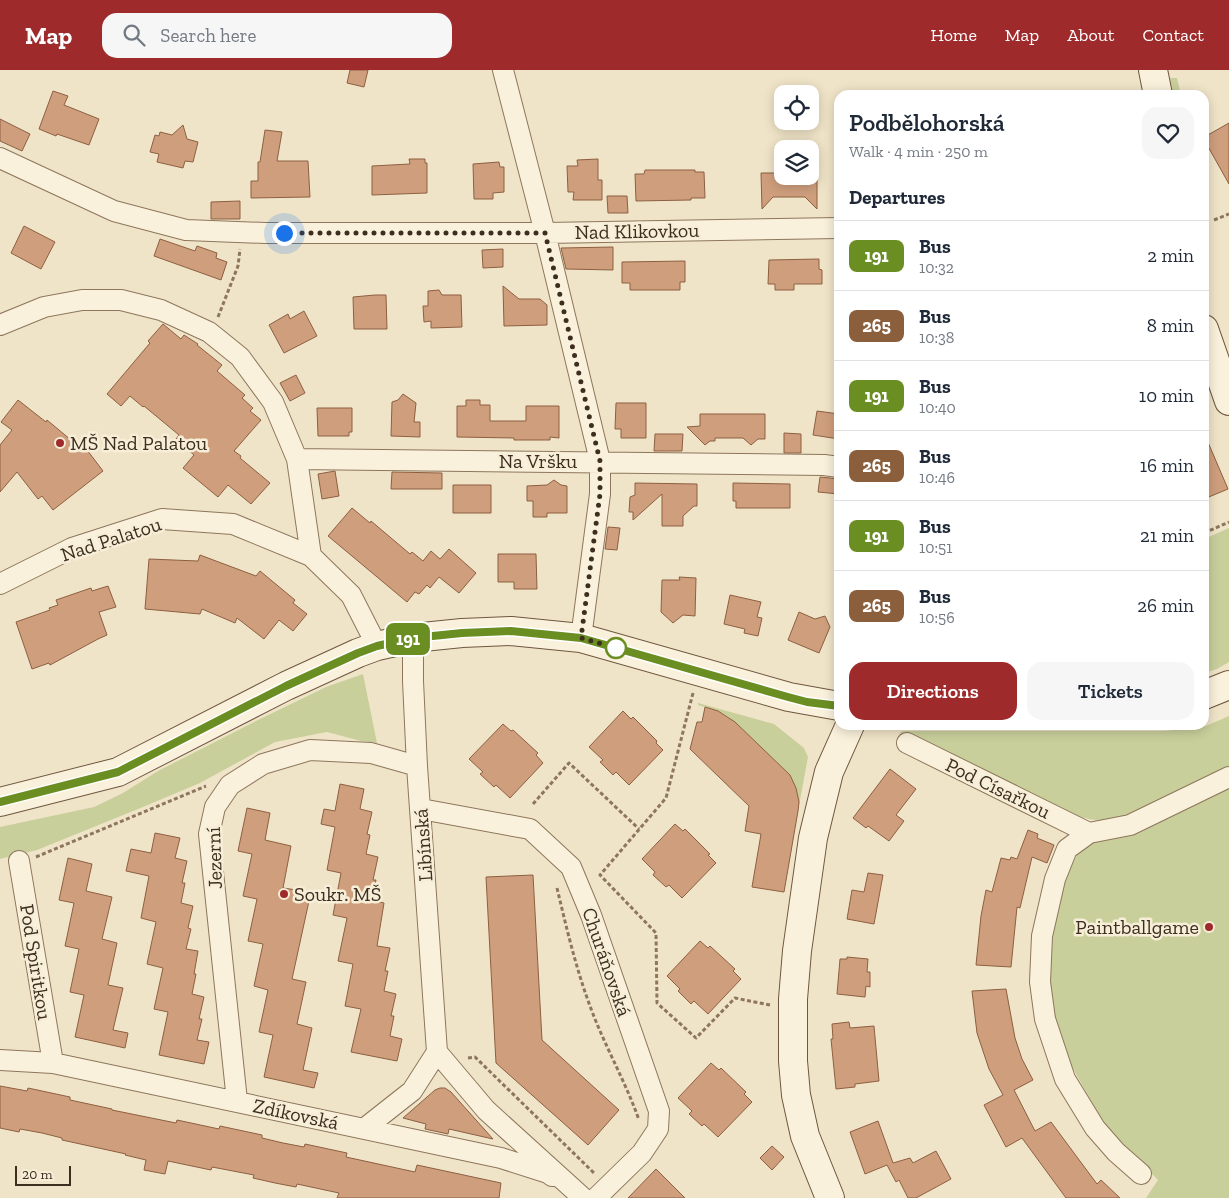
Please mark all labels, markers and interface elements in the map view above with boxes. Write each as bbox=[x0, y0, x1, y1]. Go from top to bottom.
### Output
search box bbox=[102, 13, 452, 58]
text: Map bbox=[25, 21, 72, 50]
icon: search bbox=[120, 21, 148, 49]
text: Search here bbox=[160, 24, 257, 47]
text: Home bbox=[930, 24, 977, 46]
text: Map bbox=[1005, 24, 1039, 46]
text: About bbox=[1067, 24, 1114, 46]
text: Contact bbox=[1142, 24, 1204, 46]
map controls bbox=[774, 85, 819, 185]
button: locate bbox=[774, 85, 819, 130]
button: heart bbox=[1142, 107, 1194, 159]
text: Podbělohorská bbox=[849, 108, 1005, 137]
button: layers bbox=[774, 140, 819, 185]
text: Walk · 4 min · 250 m bbox=[849, 142, 988, 161]
text: Departures bbox=[849, 186, 945, 209]
street label: Nad Klikovkou bbox=[574, 218, 700, 244]
your location bbox=[272, 221, 297, 246]
text: Bus bbox=[919, 235, 951, 258]
text: 2 min bbox=[1147, 244, 1194, 267]
text: 191 bbox=[864, 245, 889, 267]
text: 10:32 bbox=[919, 258, 954, 277]
text: Bus bbox=[919, 305, 951, 328]
text: 8 min bbox=[1147, 314, 1194, 337]
text: 265 bbox=[862, 315, 891, 337]
text: 10:38 bbox=[919, 328, 954, 347]
text: Bus bbox=[919, 375, 951, 398]
text: 10 min bbox=[1139, 384, 1194, 407]
text: 191 bbox=[864, 385, 889, 407]
text: 10:40 bbox=[919, 398, 956, 417]
place label: MŠ Nad Palatou bbox=[70, 431, 207, 455]
marker: MŠ Nad Palatou bbox=[54, 437, 66, 449]
text: Bus bbox=[919, 445, 951, 468]
street label: Na Vršku bbox=[499, 449, 577, 473]
text: 16 min bbox=[1140, 454, 1194, 477]
text: 265 bbox=[862, 455, 891, 477]
text: 10:46 bbox=[919, 468, 955, 487]
street label: Nad Palatou bbox=[58, 511, 164, 567]
text: Bus bbox=[919, 515, 951, 538]
text: 21 min bbox=[1140, 524, 1194, 547]
text: 191 bbox=[864, 525, 889, 547]
text: 10:51 bbox=[919, 538, 952, 557]
text: Bus bbox=[919, 585, 951, 608]
text: 26 min bbox=[1137, 594, 1194, 617]
text: 265 bbox=[862, 595, 891, 617]
text: 10:56 bbox=[919, 608, 955, 627]
line badge: 191 bbox=[379, 623, 437, 655]
text: 191 bbox=[396, 628, 420, 650]
unlabelled marker bbox=[605, 637, 627, 659]
button: Directions bbox=[849, 662, 1017, 720]
button: Tickets bbox=[1027, 662, 1194, 720]
street label: Pod Císařkou bbox=[942, 752, 1054, 824]
street label: Libínská bbox=[408, 807, 438, 882]
street label: Jezerní bbox=[201, 826, 227, 889]
place label: Soukr. MŠ bbox=[294, 882, 381, 906]
marker: Soukr. MŠ bbox=[278, 888, 290, 900]
street label: Pod Spiritkou bbox=[15, 902, 57, 1022]
street label: Churáňovská bbox=[577, 904, 637, 1020]
place label: Paintballgame bbox=[1075, 915, 1199, 939]
marker: Paintballgame bbox=[1203, 921, 1215, 933]
street label: Zdíkovská bbox=[251, 1093, 341, 1135]
scale bar bbox=[15, 1163, 71, 1186]
text: 20 m bbox=[22, 1166, 53, 1183]

